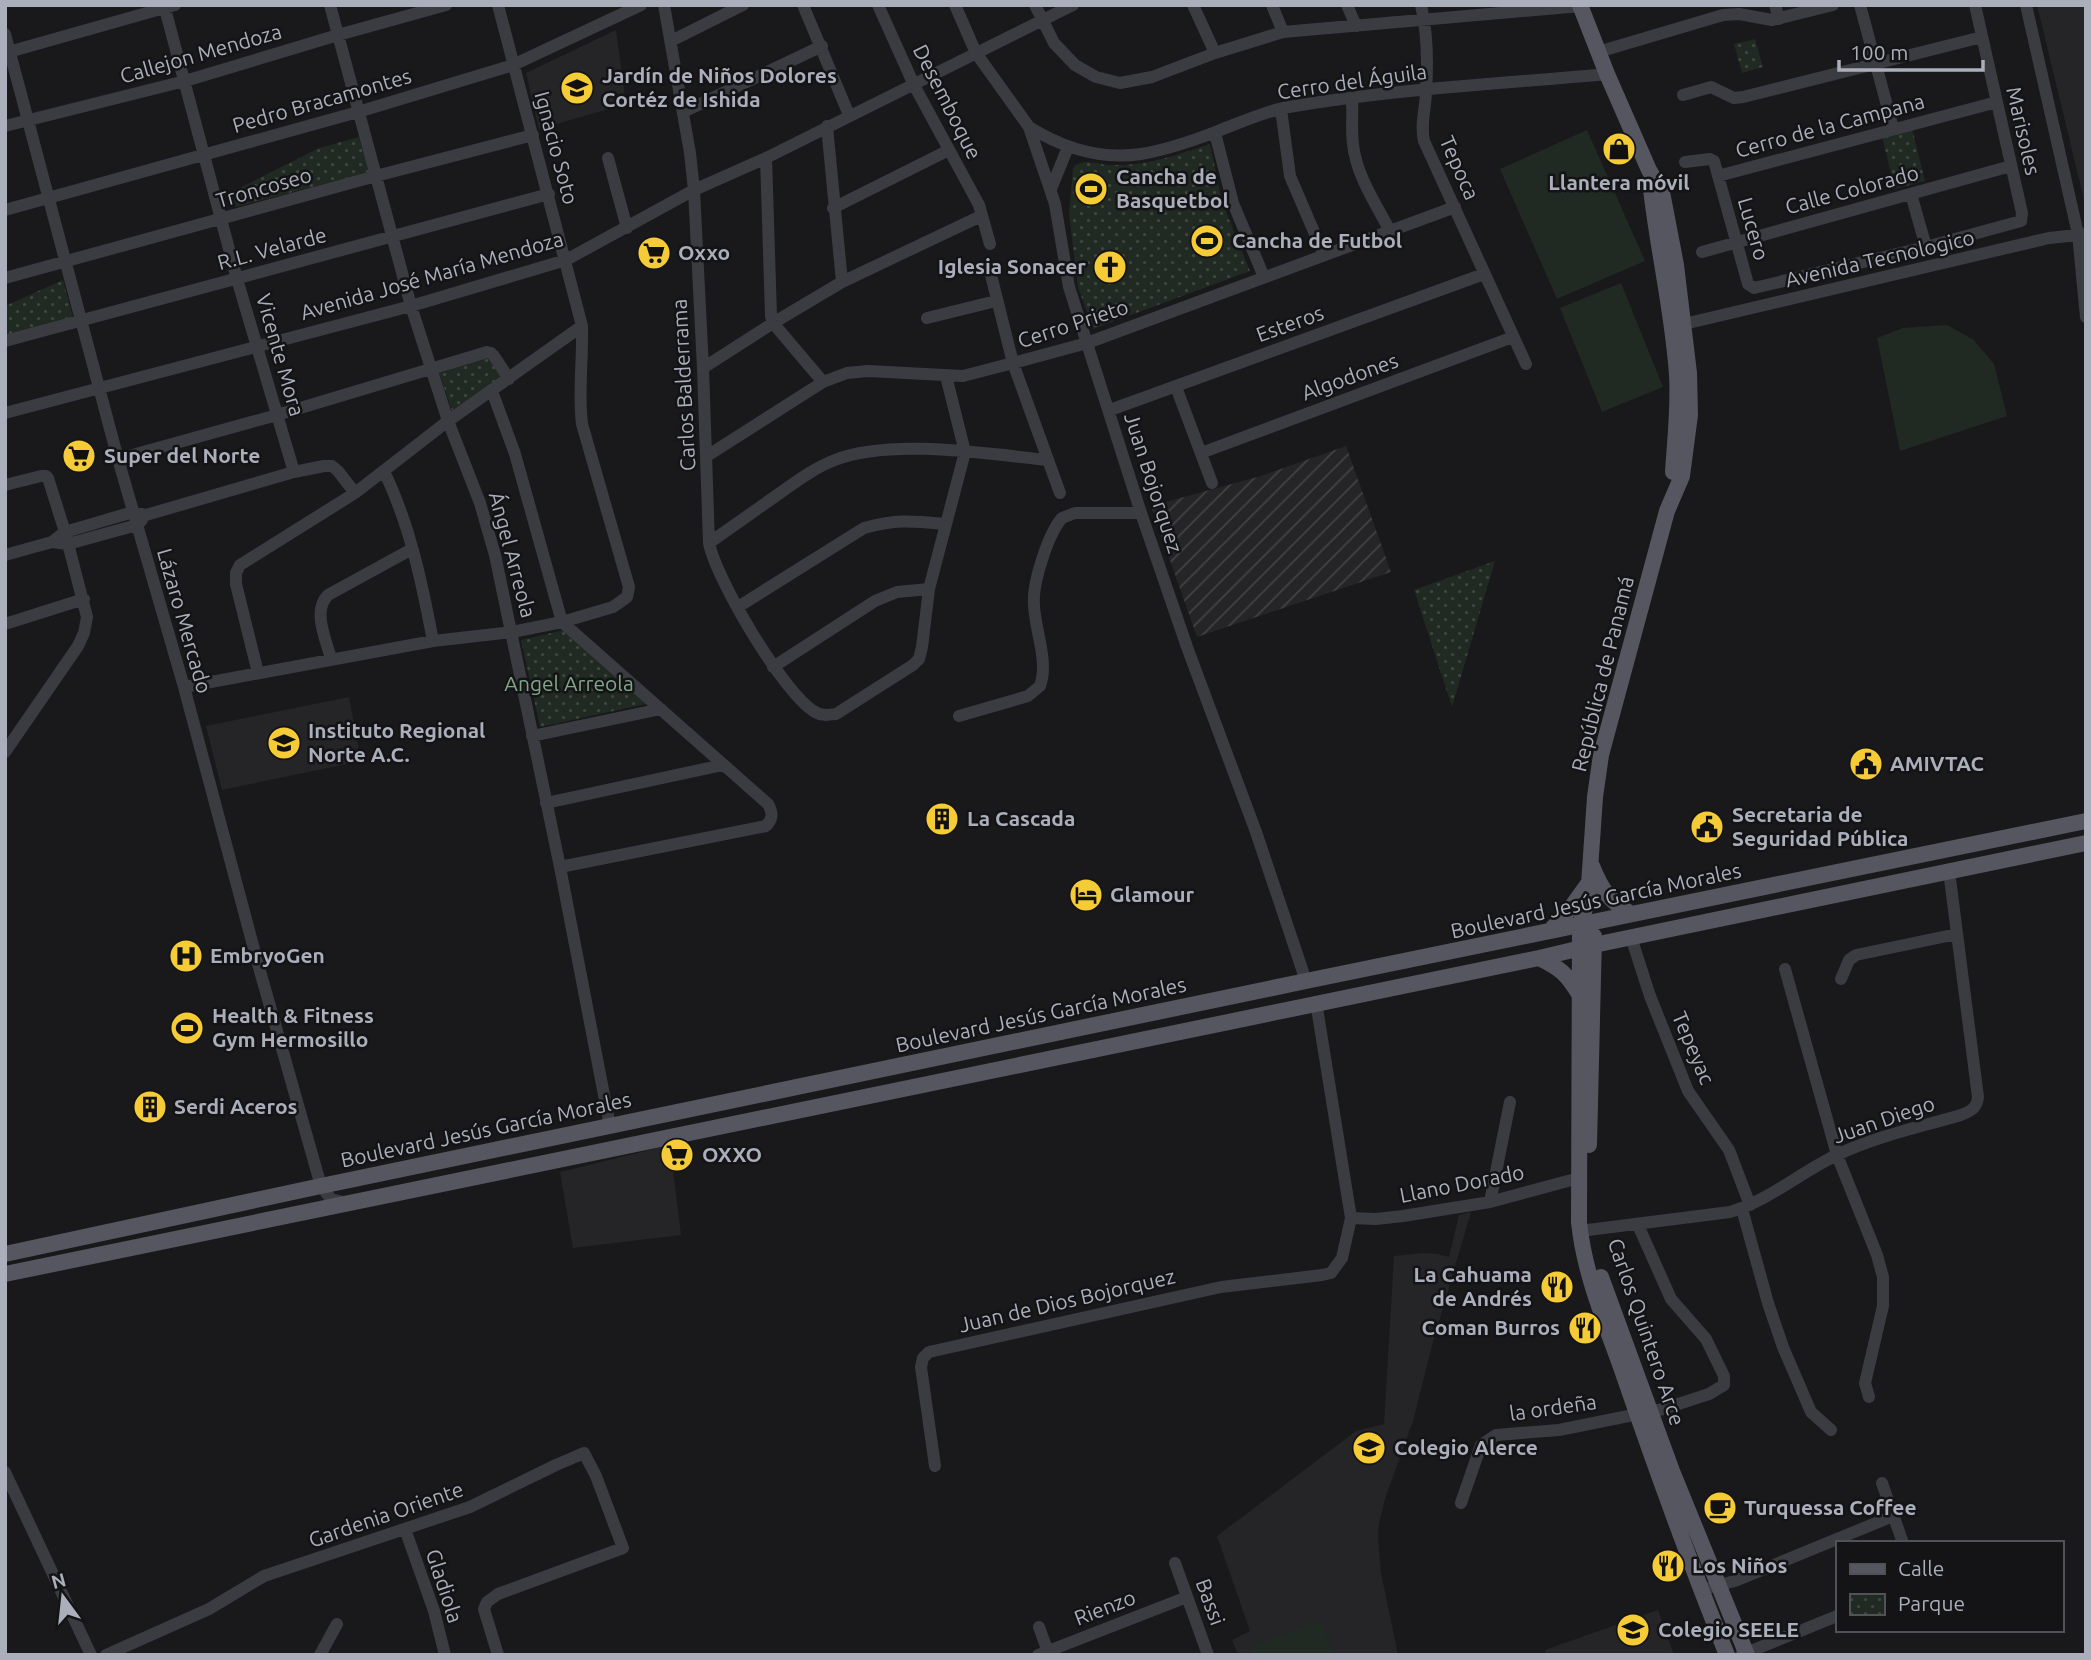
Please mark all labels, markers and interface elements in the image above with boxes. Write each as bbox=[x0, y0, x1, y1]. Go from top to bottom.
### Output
street label: Callejon Mendoza bbox=[117, 18, 284, 88]
scale bar bbox=[1839, 28, 1982, 72]
street label: Desemboque bbox=[909, 40, 987, 163]
text: 100 m bbox=[1850, 40, 1908, 64]
street label: Cerro del Águila bbox=[1276, 59, 1428, 103]
street label: Pedro Bracamontes bbox=[230, 63, 414, 137]
place label: Jardín de Niños Dolores Cortéz de Ishida bbox=[602, 63, 837, 111]
school or university icon: Jardín de Niños Dolores Cortéz de Ishida bbox=[558, 69, 596, 107]
street label: Marisoles bbox=[2002, 84, 2046, 177]
street label: Cerro de la Campana bbox=[1732, 88, 1927, 162]
street label: Ignacio Soto bbox=[530, 89, 584, 207]
shop icon: Llantera móvil bbox=[1600, 130, 1638, 168]
street label: Tepoca bbox=[1435, 132, 1485, 203]
street label: Calle Colorado bbox=[1782, 160, 1921, 218]
street label: Troncoseo bbox=[213, 162, 314, 212]
place label: Cancha de Basquetbol bbox=[1116, 164, 1229, 212]
sports icon: Cancha de Basquetbol bbox=[1072, 170, 1110, 208]
place label: Llantera móvil bbox=[1548, 170, 1690, 194]
street label: Lucero bbox=[1734, 195, 1774, 263]
street label: R.L. Velarde bbox=[214, 222, 329, 274]
sports icon: Cancha de Futbol bbox=[1188, 222, 1226, 260]
street label: Avenida Tecnologico bbox=[1783, 225, 1977, 291]
street label: Avenida José María Mendoza bbox=[297, 226, 566, 324]
place label: Cancha de Futbol bbox=[1232, 228, 1402, 252]
supermarket icon: Oxxo bbox=[635, 234, 673, 272]
place label: Oxxo bbox=[678, 240, 730, 264]
church icon: Iglesia Sonacer bbox=[1091, 248, 1129, 286]
place label: Iglesia Sonacer bbox=[938, 254, 1086, 278]
street label: Vicente Mora bbox=[252, 291, 310, 419]
street label: Cerro Prieto bbox=[1014, 294, 1131, 352]
street label: Carlos Balderrama bbox=[667, 298, 699, 472]
street label: Esteros bbox=[1253, 300, 1327, 346]
street label: Algodones bbox=[1298, 348, 1401, 405]
street label: Juan Bojorquez bbox=[1120, 409, 1188, 556]
supermarket icon: Super del Norte bbox=[60, 437, 98, 475]
place label: Super del Norte bbox=[104, 443, 260, 467]
street label: Ángel Arreola bbox=[485, 489, 541, 620]
street label: Lázaro Mercado bbox=[153, 545, 217, 696]
street label: República de Panamá bbox=[1566, 574, 1638, 774]
park label: Angel Arreola bbox=[504, 671, 634, 695]
place label: Instituto Regional Norte A.C. bbox=[308, 718, 485, 766]
school or university icon: Instituto Regional Norte A.C. bbox=[265, 724, 303, 762]
public building icon: AMIVTAC bbox=[1847, 745, 1885, 783]
place label: AMIVTAC bbox=[1890, 751, 1984, 775]
building icon: La Cascada bbox=[923, 800, 961, 838]
place label: Secretaria de Seguridad Pública bbox=[1732, 802, 1908, 850]
place label: La Cascada bbox=[967, 806, 1075, 830]
public building icon: Secretaria de Seguridad Pública bbox=[1688, 808, 1726, 846]
street label: Boulevard Jesús García Morales bbox=[1448, 857, 1743, 943]
hotel icon: Glamour bbox=[1067, 876, 1105, 914]
place label: Glamour bbox=[1110, 882, 1195, 906]
hospital icon: EmbryoGen bbox=[167, 937, 205, 975]
place label: EmbryoGen bbox=[210, 943, 325, 967]
street label: Boulevard Jesús García Morales bbox=[893, 971, 1188, 1057]
place label: Health & Fitness Gym Hermosillo bbox=[212, 1003, 374, 1051]
street label: Tepeyac bbox=[1668, 1008, 1720, 1088]
sports icon: Health & Fitness Gym Hermosillo bbox=[168, 1009, 206, 1047]
street label: Boulevard Jesús García Morales bbox=[338, 1086, 633, 1172]
building icon: Serdi Aceros bbox=[131, 1088, 169, 1126]
street label: Juan Diego bbox=[1830, 1090, 1938, 1148]
place label: Serdi Aceros bbox=[174, 1094, 298, 1118]
supermarket icon: OXXO bbox=[658, 1136, 696, 1174]
place label: OXXO bbox=[702, 1142, 762, 1166]
street label: Llano Dorado bbox=[1397, 1159, 1526, 1207]
street label: Carlos Quintero Arce bbox=[1604, 1235, 1690, 1428]
place label: La Cahuama de Andrés bbox=[1413, 1262, 1532, 1310]
street label: Juan de Dios Bojorquez bbox=[956, 1263, 1177, 1337]
restaurant icon: La Cahuama de Andrés bbox=[1538, 1268, 1576, 1306]
restaurant icon: Coman Burros bbox=[1566, 1309, 1604, 1347]
place label: Coman Burros bbox=[1422, 1315, 1560, 1339]
street label: la ordeña bbox=[1508, 1389, 1598, 1425]
school or university icon: Colegio Alerce bbox=[1350, 1429, 1388, 1467]
place label: Colegio Alerce bbox=[1394, 1435, 1538, 1459]
street label: Gardenia Oriente bbox=[305, 1476, 466, 1552]
cafe icon: Turquessa Coffee bbox=[1701, 1489, 1739, 1527]
place label: Turquessa Coffee bbox=[1744, 1495, 1917, 1519]
legend bbox=[1836, 1541, 2063, 1632]
street label: Gladiola bbox=[422, 1546, 468, 1626]
restaurant icon: Los Niños bbox=[1649, 1547, 1687, 1585]
place label: Los Niños bbox=[1692, 1553, 1788, 1577]
text: Calle bbox=[1898, 1556, 1944, 1580]
north arrow bbox=[28, 1562, 98, 1632]
text: N bbox=[49, 1568, 68, 1593]
street label: Bassi bbox=[1192, 1575, 1230, 1628]
street label: Rienzo bbox=[1071, 1584, 1139, 1630]
text: Parque bbox=[1898, 1591, 1965, 1615]
school or university icon: Colegio SEELE bbox=[1614, 1611, 1652, 1649]
place label: Colegio SEELE bbox=[1658, 1617, 1799, 1641]

